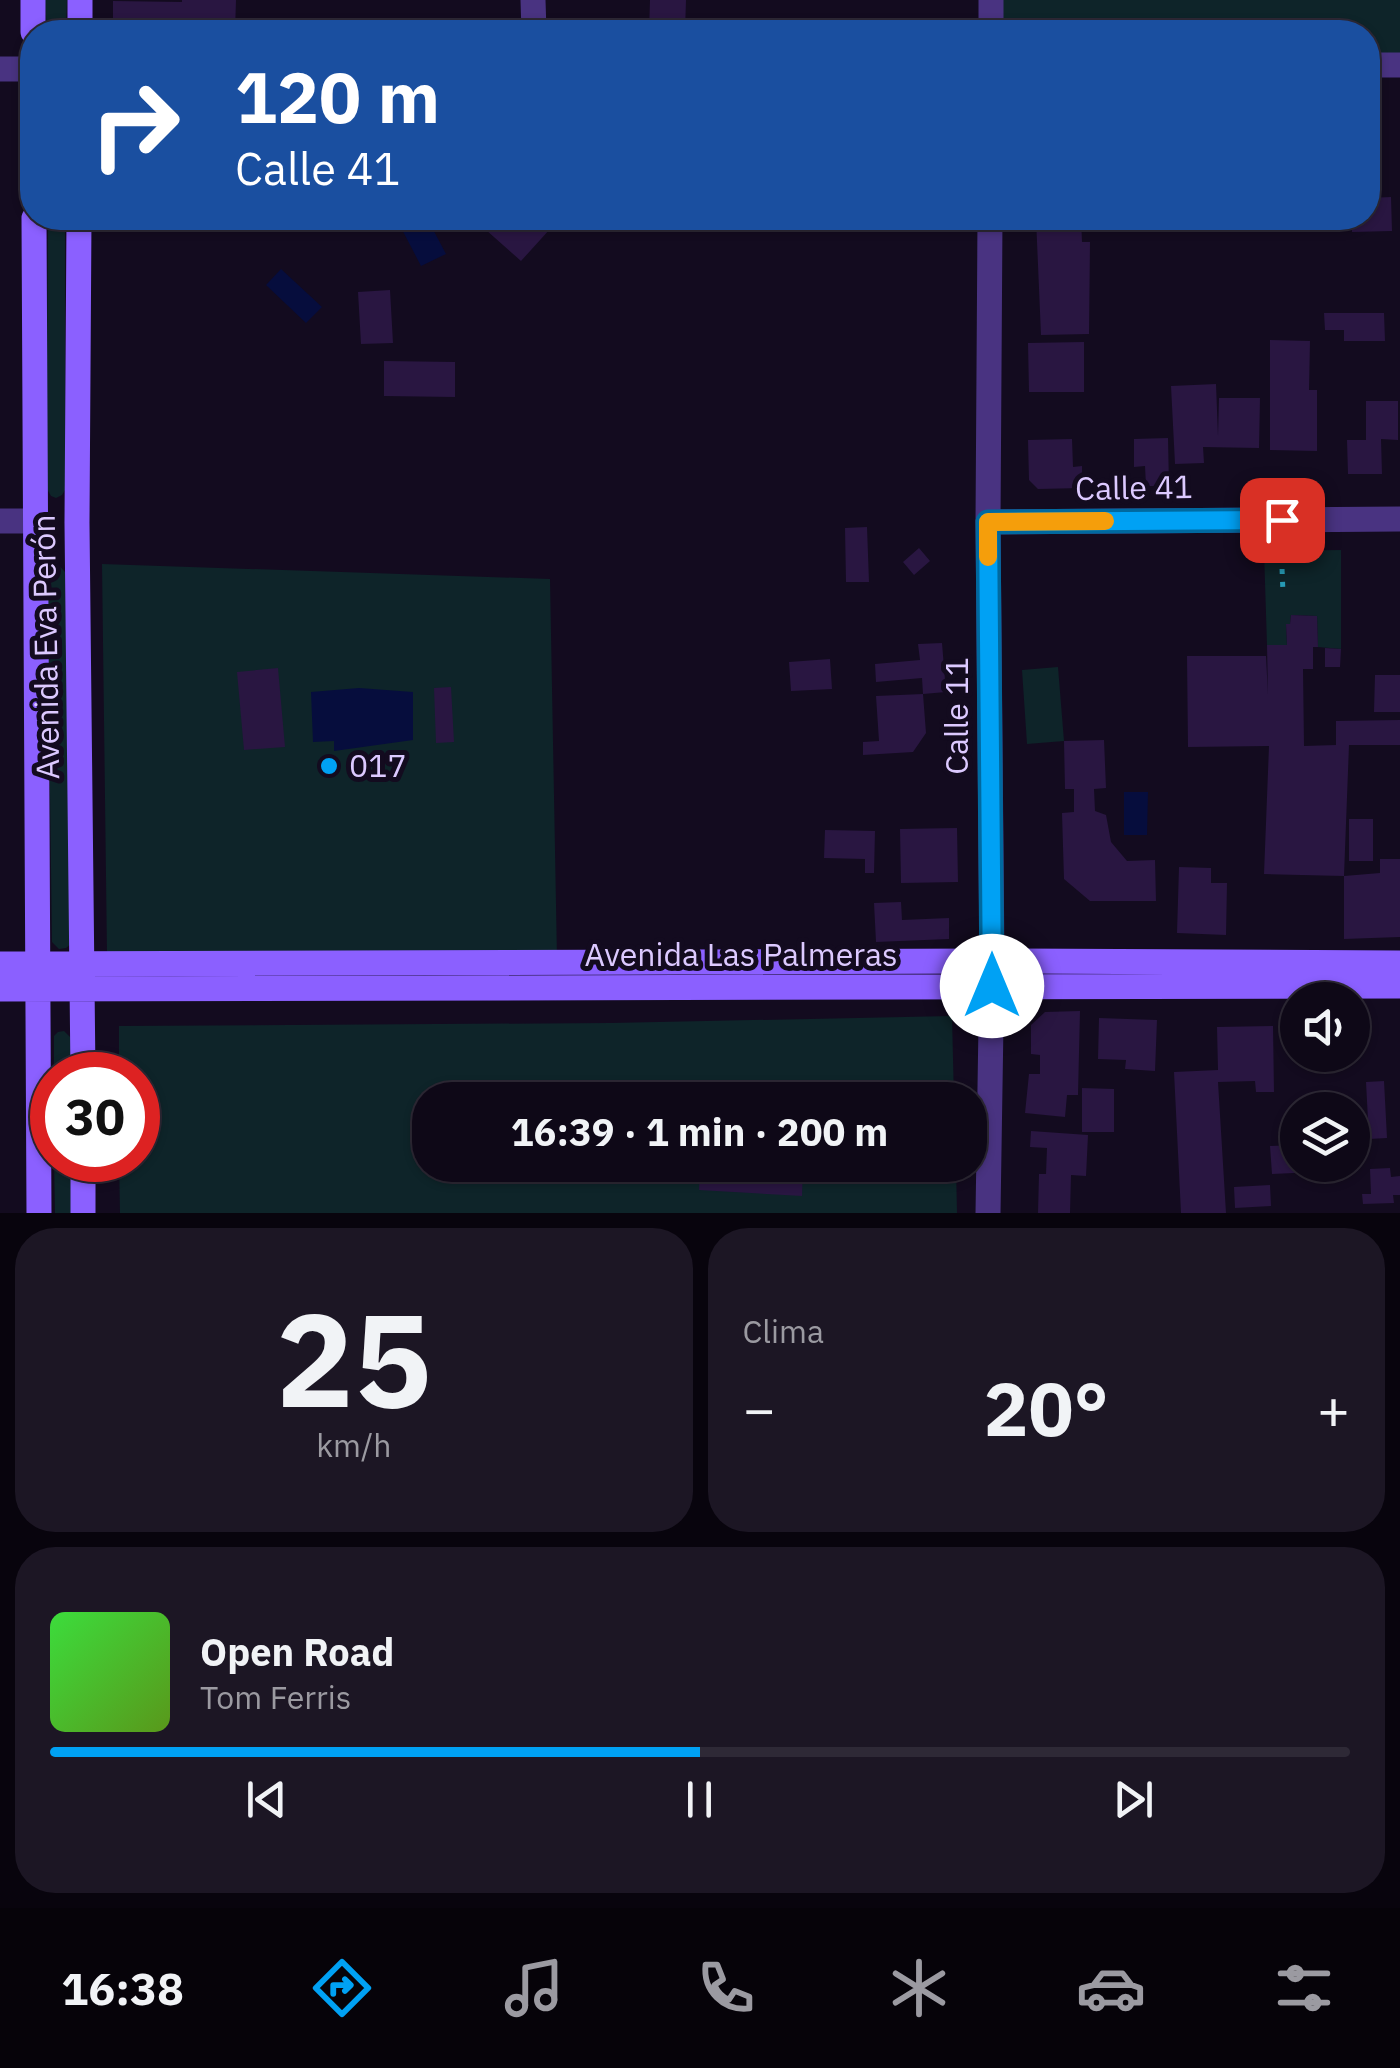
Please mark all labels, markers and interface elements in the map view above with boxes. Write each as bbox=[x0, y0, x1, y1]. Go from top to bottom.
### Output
text: 120 m bbox=[235, 51, 440, 142]
icon: right bbox=[70, 60, 200, 190]
text: Calle 41 bbox=[235, 139, 401, 197]
street label: Calle 41 bbox=[1075, 465, 1193, 509]
pin bbox=[1240, 478, 1325, 563]
icon: arrive bbox=[1255, 493, 1310, 548]
street label: Avenida Eva Perón bbox=[22, 514, 68, 780]
street label: Calle 11 bbox=[935, 657, 977, 775]
place label: 017 bbox=[349, 744, 407, 786]
marker: 017 bbox=[318, 755, 340, 777]
street label: Avenida Las Palmeras bbox=[584, 933, 898, 975]
position arrow bbox=[940, 934, 1044, 1038]
map controls bbox=[1280, 982, 1370, 1182]
button: sound bbox=[1280, 982, 1370, 1072]
speed limit sign: 30 bbox=[30, 1052, 160, 1182]
button: layers bbox=[1280, 1092, 1370, 1182]
text: 16:39 · 1 min · 200 m bbox=[511, 1107, 888, 1156]
text: 25 bbox=[276, 1274, 432, 1443]
text: Clima bbox=[743, 1310, 824, 1352]
text: 20° bbox=[984, 1359, 1109, 1457]
text: − bbox=[743, 1373, 776, 1444]
text: + bbox=[1317, 1373, 1350, 1444]
text: km/h bbox=[316, 1424, 391, 1466]
text: Open Road bbox=[200, 1627, 394, 1676]
text: Tom Ferris bbox=[200, 1676, 351, 1718]
icon: previous bbox=[239, 1772, 294, 1827]
icon: pause bbox=[672, 1772, 727, 1827]
icon: next bbox=[1106, 1772, 1161, 1827]
icon: directions bbox=[307, 1953, 377, 2023]
icon: music bbox=[499, 1953, 569, 2023]
icon: phone bbox=[691, 1953, 761, 2023]
icon: climate bbox=[884, 1953, 954, 2023]
icon: car bbox=[1076, 1953, 1146, 2023]
icon: filters bbox=[1269, 1953, 1339, 2023]
text: 16:38 bbox=[61, 1959, 184, 2017]

